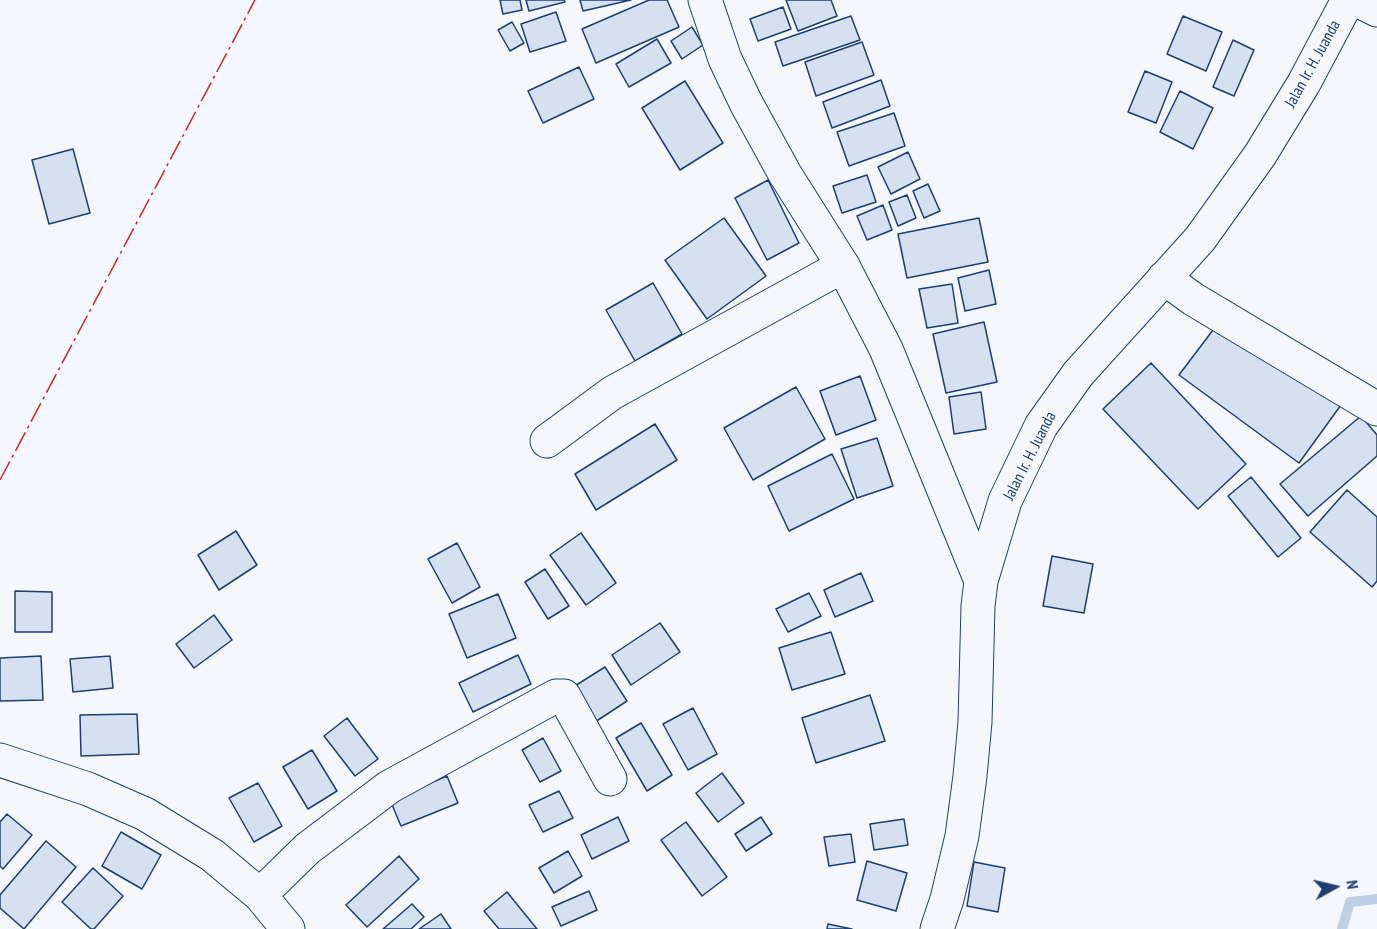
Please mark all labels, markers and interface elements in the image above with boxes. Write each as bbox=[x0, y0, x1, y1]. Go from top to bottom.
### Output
street label: Jalan Ir. H. Juanda bbox=[1281, 17, 1345, 111]
street label: Jalan Ir. H. Juanda bbox=[999, 409, 1061, 503]
north arrow bbox=[1305, 857, 1365, 917]
text: N bbox=[1342, 879, 1363, 890]

